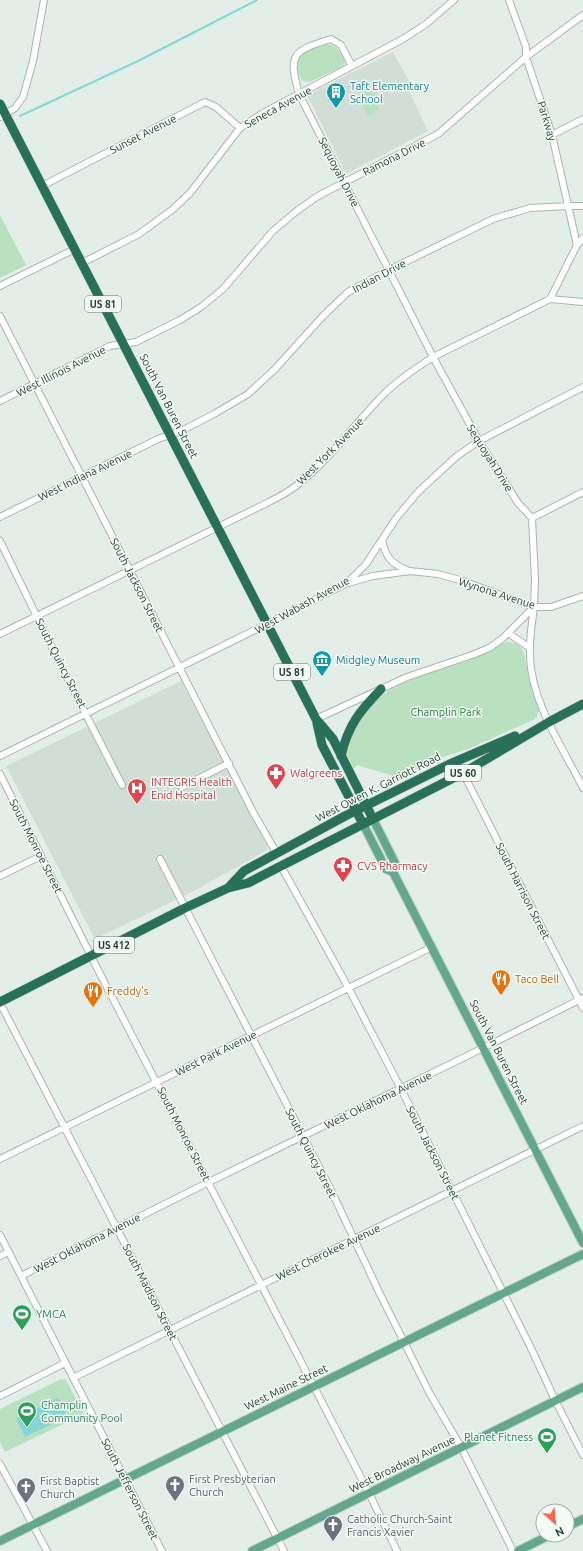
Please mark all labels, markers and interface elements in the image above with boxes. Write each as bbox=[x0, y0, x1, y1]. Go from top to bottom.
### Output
place label: Taft Elementary School bbox=[350, 80, 430, 105]
building icon: Taft Elementary School bbox=[325, 81, 347, 109]
street label: Seneca Avenue bbox=[243, 84, 313, 130]
street label: Parkway bbox=[535, 99, 559, 143]
street label: Sunset Avenue bbox=[108, 112, 178, 156]
street label: Sequoyah Drive bbox=[316, 135, 362, 209]
street label: Ramona Drive bbox=[361, 136, 427, 178]
street label: Indian Drive bbox=[350, 257, 408, 295]
road number: US 81 bbox=[85, 296, 121, 312]
street label: West Illinois Avenue bbox=[14, 343, 108, 399]
street label: South Van Buren Street bbox=[137, 352, 201, 461]
street label: West York Avenue bbox=[294, 415, 366, 487]
street label: Sequoyah Drive bbox=[465, 422, 515, 494]
street label: West Indiana Avenue bbox=[36, 447, 134, 503]
street label: South Jackson Street bbox=[108, 536, 166, 635]
street label: West Wabash Avenue bbox=[253, 574, 351, 636]
street label: Wynona Avenue bbox=[457, 575, 537, 611]
street label: South Quincy Street bbox=[33, 616, 89, 710]
museum icon: Midgley Museum bbox=[311, 649, 333, 677]
place label: Midgley Museum bbox=[336, 654, 420, 666]
road number: US 81 bbox=[274, 664, 310, 680]
park label: Champlin Park bbox=[411, 706, 482, 718]
street label: West Owen K. Garriott Road bbox=[313, 750, 443, 824]
pharmacy icon: Walgreens bbox=[265, 762, 287, 790]
road number: US 60 bbox=[445, 765, 481, 781]
place label: Walgreens bbox=[290, 767, 342, 779]
place label: INTEGRIS Health Enid Hospital bbox=[151, 776, 232, 801]
hospital icon: INTEGRIS Health Enid Hospital bbox=[126, 777, 148, 805]
street label: South Monroe Street bbox=[7, 797, 65, 896]
street label: South Harrison Street bbox=[493, 841, 553, 942]
pharmacy icon: CVS Pharmacy bbox=[332, 855, 354, 883]
place label: CVS Pharmacy bbox=[357, 860, 428, 872]
road number: US 412 bbox=[94, 937, 134, 953]
restaurant icon: Taco Bell bbox=[490, 968, 512, 996]
place label: Taco Bell bbox=[515, 973, 559, 985]
restaurant icon: Freddy's bbox=[82, 980, 104, 1008]
place label: Freddy's bbox=[107, 985, 149, 997]
street label: South Van Buren Street bbox=[467, 998, 531, 1107]
street label: West Park Avenue bbox=[173, 1028, 259, 1078]
street label: West Oklahoma Avenue bbox=[322, 1069, 434, 1131]
street label: South Monroe Street bbox=[155, 1085, 213, 1184]
street label: South Jackson Street bbox=[404, 1104, 462, 1203]
street label: South Quincy Street bbox=[283, 1106, 339, 1200]
street label: West Oklahoma Avenue bbox=[32, 1211, 142, 1275]
street label: West Cherokee Avenue bbox=[274, 1222, 382, 1282]
street label: South Madison Street bbox=[120, 1242, 180, 1343]
sports icon: YMCA bbox=[11, 1303, 33, 1331]
place label: YMCA bbox=[36, 1308, 67, 1320]
street label: West Maine Street bbox=[242, 1361, 330, 1412]
place label: Champlin Community Pool bbox=[41, 1399, 123, 1424]
sports icon: Champlin Community Pool bbox=[16, 1400, 38, 1428]
sports icon: Planet Fitness bbox=[536, 1426, 558, 1454]
place label: Planet Fitness bbox=[464, 1431, 533, 1443]
street label: West Broadway Avenue bbox=[347, 1433, 457, 1495]
street label: South Jefferson Street bbox=[99, 1436, 161, 1542]
place label: First Presbyterian Church bbox=[189, 1473, 276, 1498]
church icon: First Presbyterian Church bbox=[164, 1474, 186, 1502]
place label: First Baptist Church bbox=[40, 1475, 100, 1500]
church icon: First Baptist Church bbox=[15, 1476, 37, 1504]
north arrow bbox=[535, 1503, 575, 1543]
place label: Catholic Church-Saint Francis Xavier bbox=[347, 1513, 453, 1538]
church icon: Catholic Church-Saint Francis Xavier bbox=[322, 1514, 344, 1542]
text: N bbox=[553, 1525, 566, 1539]

